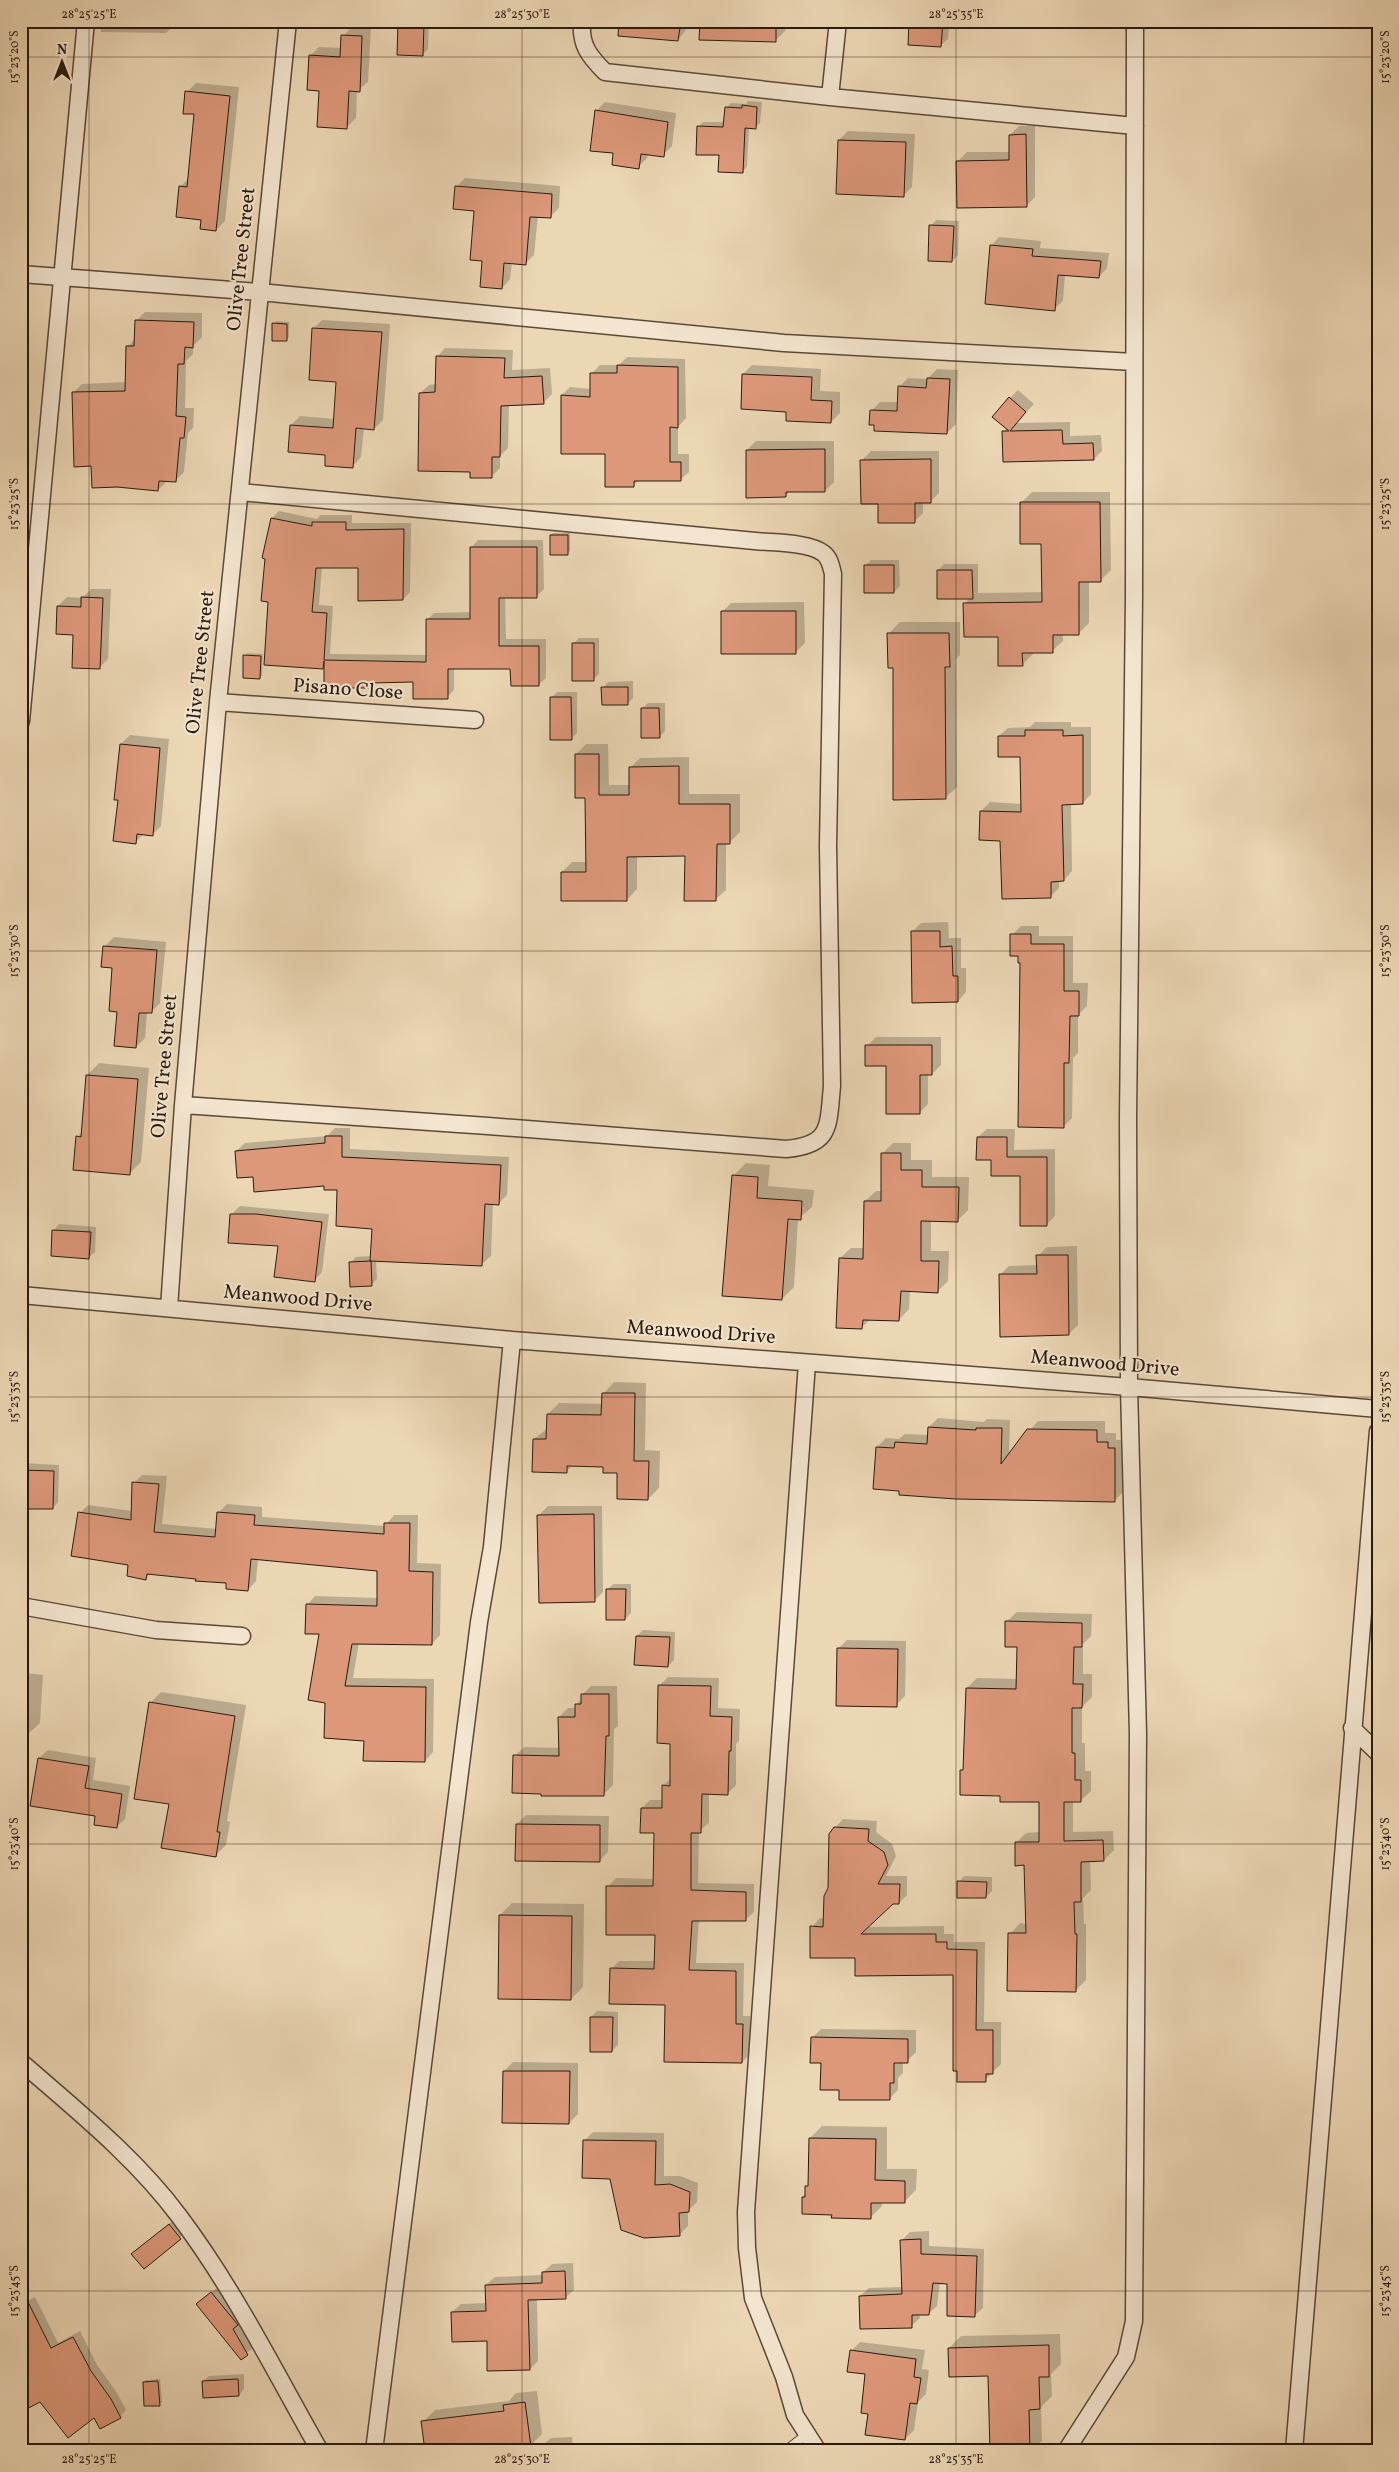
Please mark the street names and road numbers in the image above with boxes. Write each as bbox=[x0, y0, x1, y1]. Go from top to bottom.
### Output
street label: Olive Tree Street bbox=[221, 186, 263, 332]
street label: Olive Tree Street bbox=[180, 589, 222, 735]
street label: Pisano Close bbox=[292, 672, 404, 708]
street label: Olive Tree Street bbox=[145, 993, 185, 1139]
street label: Meanwood Drive bbox=[222, 1279, 374, 1319]
street label: Meanwood Drive bbox=[625, 1314, 777, 1352]
street label: Meanwood Drive bbox=[1029, 1344, 1181, 1384]

